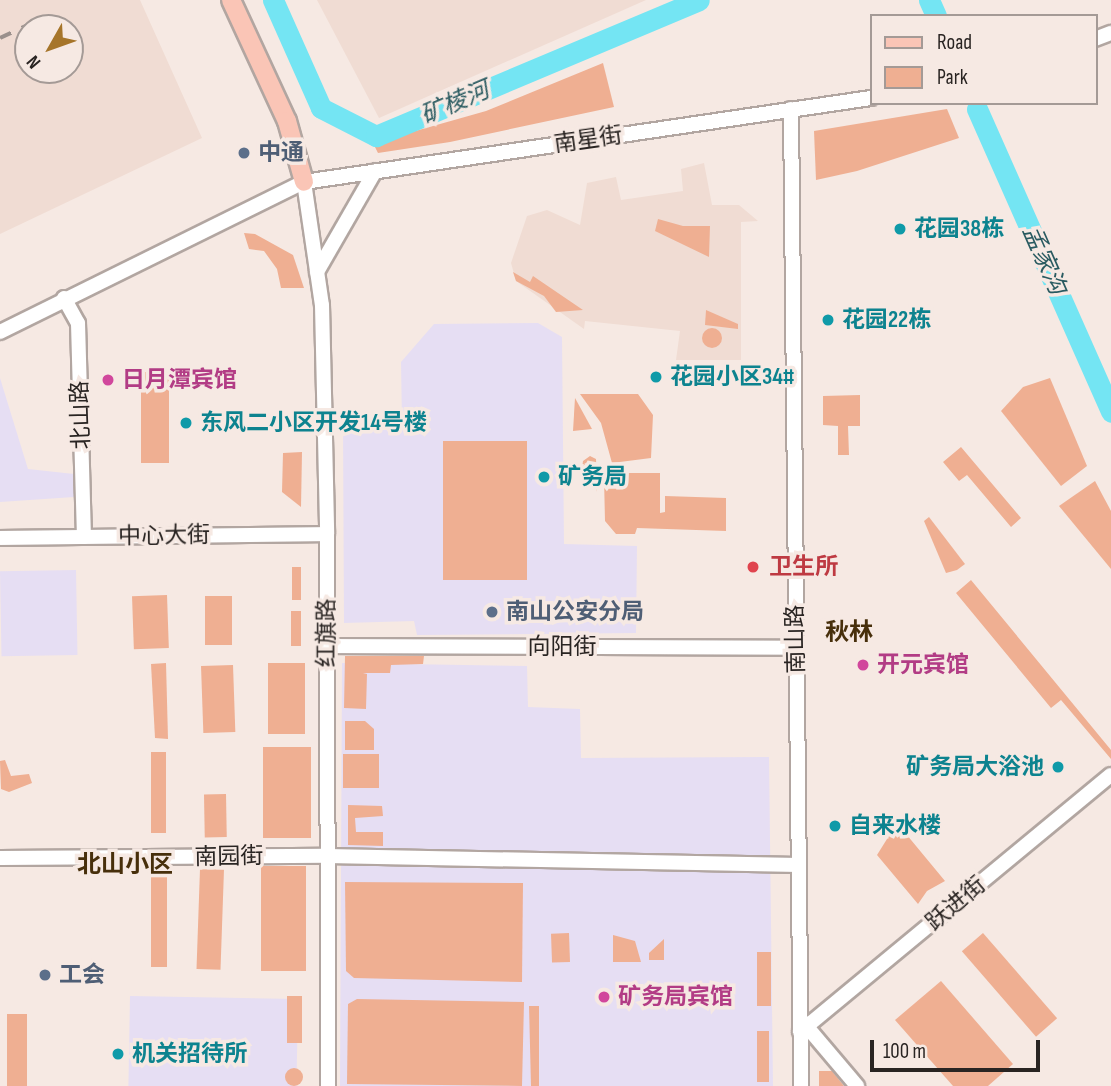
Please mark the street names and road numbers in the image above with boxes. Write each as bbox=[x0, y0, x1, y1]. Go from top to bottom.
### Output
street label: 南星街 bbox=[552, 122, 624, 158]
street label: 北山路 bbox=[66, 380, 96, 450]
street label: 中心大街 bbox=[118, 521, 210, 551]
street label: 红旗路 bbox=[313, 599, 341, 667]
street label: 南山路 bbox=[782, 604, 810, 674]
street label: 向阳街 bbox=[528, 633, 596, 661]
street label: 南园街 bbox=[194, 843, 264, 871]
street label: 跃进街 bbox=[921, 871, 991, 937]

